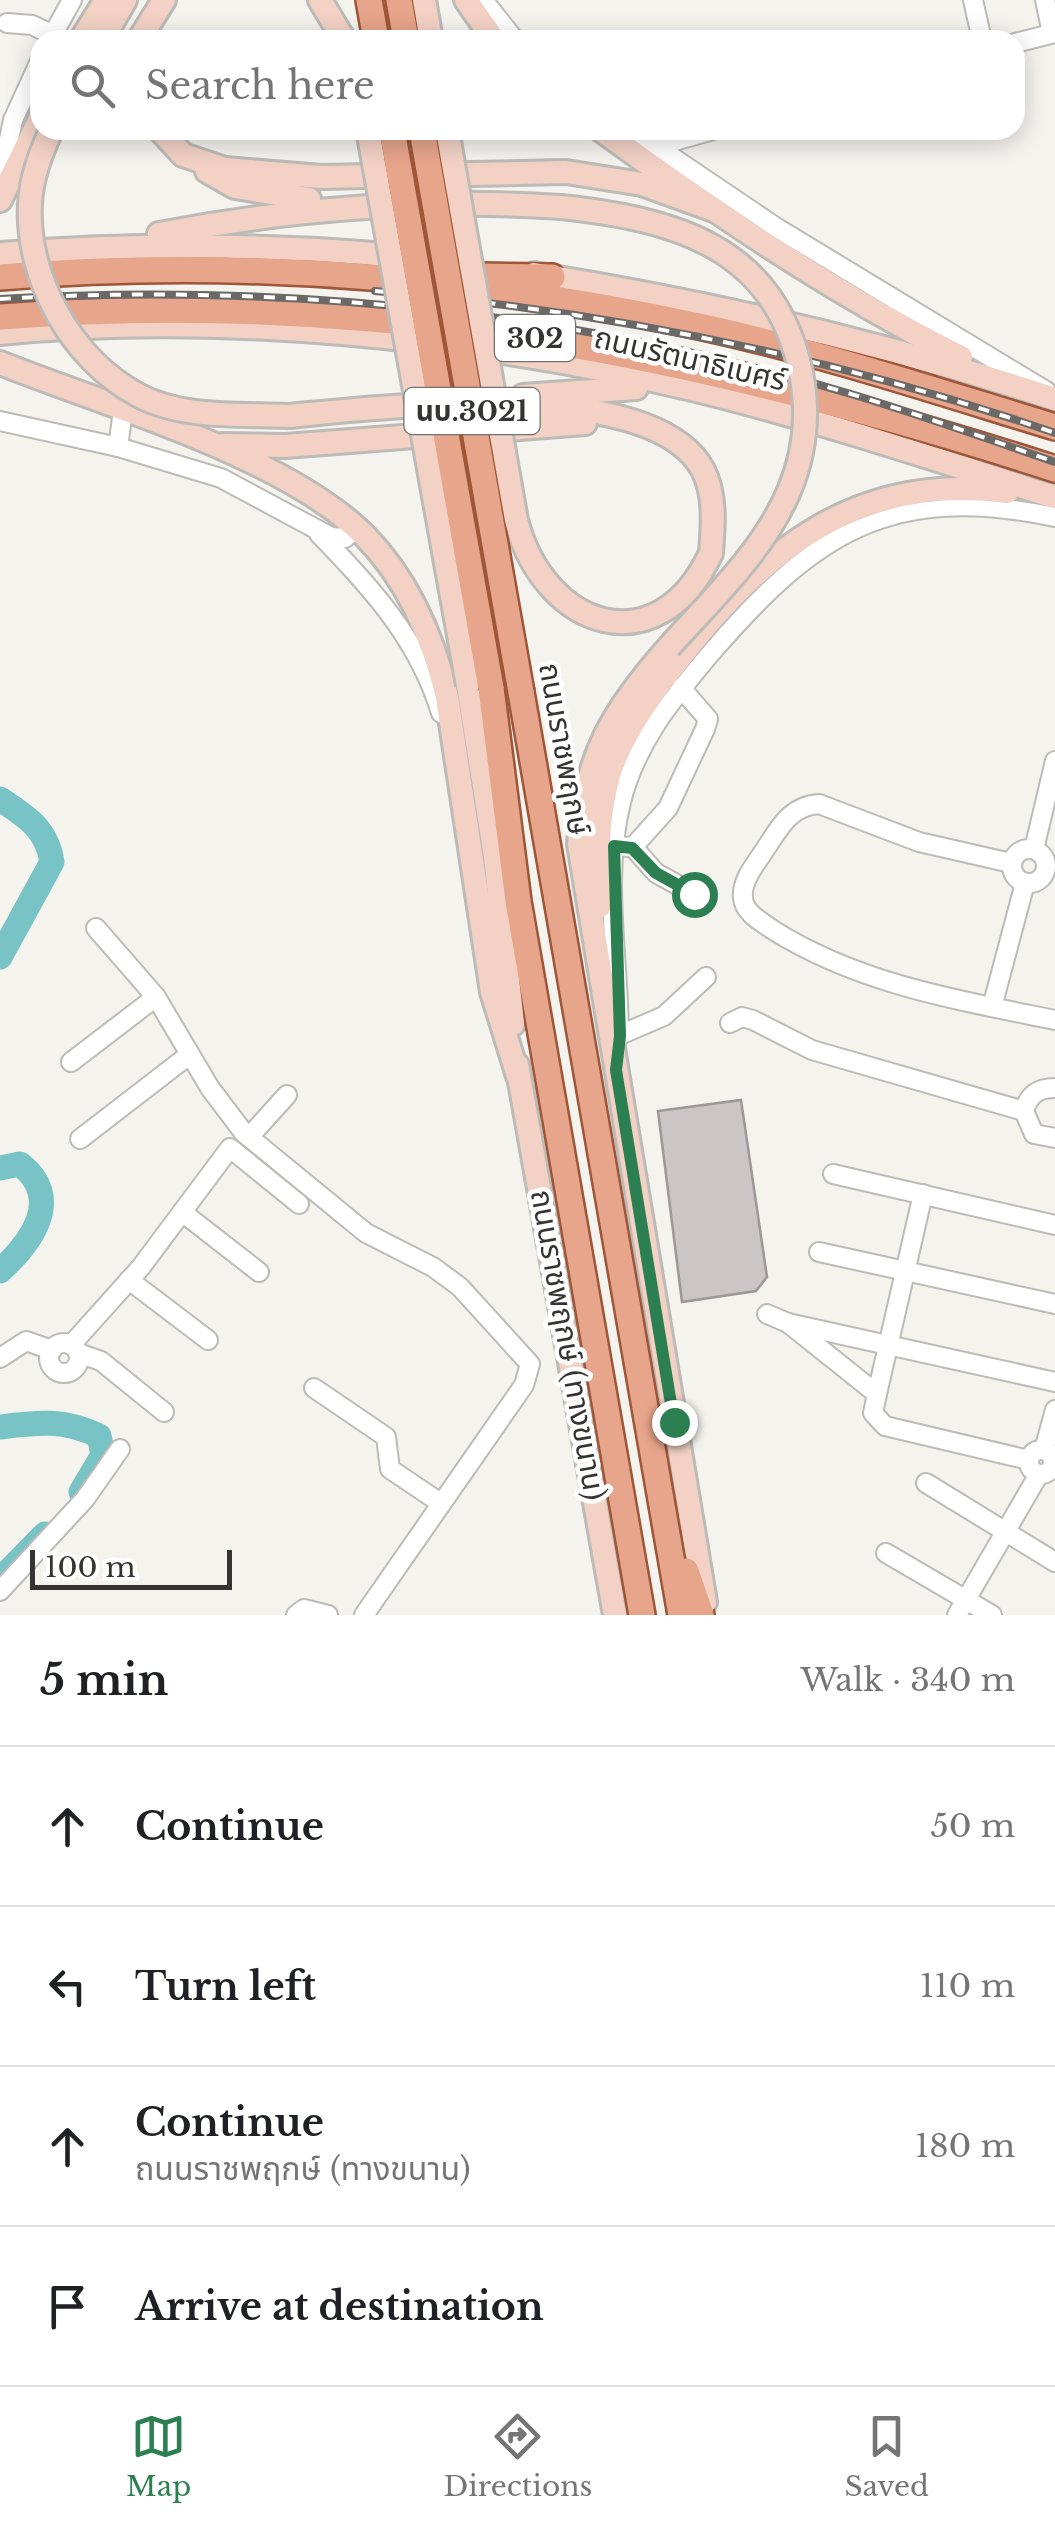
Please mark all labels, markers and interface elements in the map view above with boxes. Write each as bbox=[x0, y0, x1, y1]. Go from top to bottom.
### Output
search box bbox=[30, 30, 1025, 140]
icon: search bbox=[65, 58, 120, 113]
text: Search here bbox=[145, 62, 375, 109]
road number: 302 bbox=[495, 315, 575, 361]
street label: ถนนรัตนาธิเบศร์ bbox=[591, 318, 791, 399]
road number: นบ.3021 bbox=[404, 388, 540, 434]
street label: ถนนราชพฤกษ์ bbox=[531, 660, 598, 838]
route start bbox=[672, 872, 718, 918]
street label: ถนนราชพฤกษ์ (ทางขนาน) bbox=[523, 1187, 614, 1503]
route end bbox=[652, 1400, 698, 1446]
scale bar bbox=[30, 1545, 232, 1590]
text: 100 m bbox=[45, 1550, 136, 1585]
text: 5 min bbox=[40, 1654, 168, 1706]
text: Walk · 340 m bbox=[801, 1660, 1015, 1700]
icon: ahead bbox=[40, 1799, 95, 1854]
text: Continue bbox=[135, 1803, 324, 1850]
text: 50 m bbox=[930, 1806, 1015, 1846]
icon: left bbox=[40, 1959, 95, 2014]
text: Turn left bbox=[135, 1963, 316, 2010]
text: 110 m bbox=[920, 1966, 1015, 2006]
text: Continue bbox=[135, 2099, 324, 2146]
icon: ahead bbox=[40, 2119, 95, 2174]
text: 180 m bbox=[915, 2126, 1015, 2166]
text: ถนนราชพฤกษ์ (ทางขนาน) bbox=[135, 2149, 471, 2189]
icon: arrive bbox=[40, 2279, 95, 2334]
text: Arrive at destination bbox=[135, 2283, 544, 2330]
tab: Map bbox=[126, 2409, 191, 2504]
tab: Directions bbox=[443, 2409, 592, 2504]
tab: Saved bbox=[844, 2409, 929, 2504]

